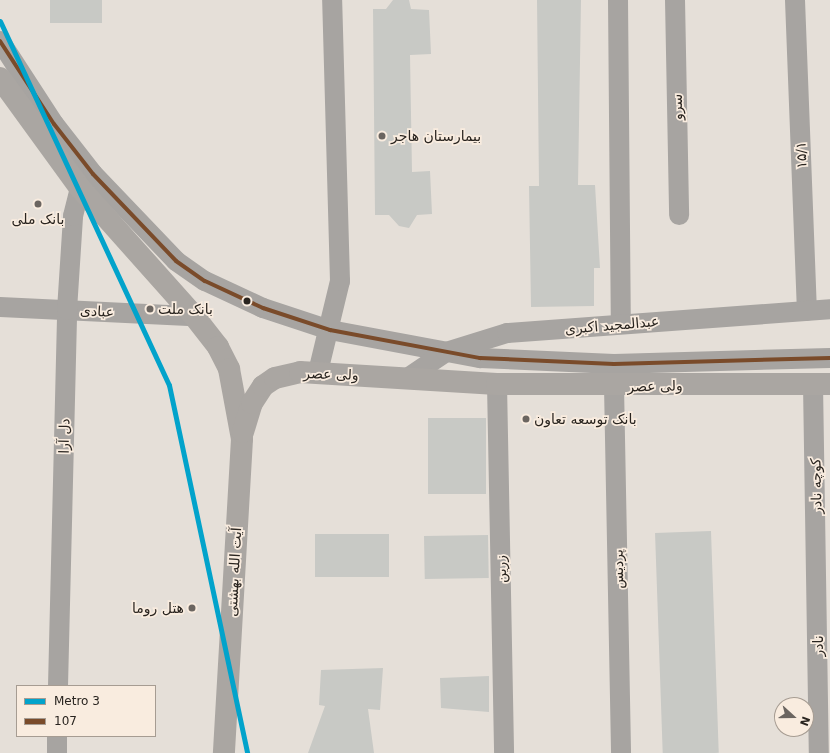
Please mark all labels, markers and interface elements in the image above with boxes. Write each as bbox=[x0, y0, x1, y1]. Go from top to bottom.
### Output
street label: سرو bbox=[668, 94, 686, 120]
place label: بیمارستان هاجر bbox=[391, 128, 481, 144]
marker: بیمارستان هاجر bbox=[376, 130, 388, 142]
street label: ۱۵/۱ bbox=[792, 141, 810, 169]
marker: بانک ملی bbox=[33, 199, 43, 209]
place label: بانک ملی bbox=[12, 211, 64, 227]
unlabelled marker bbox=[242, 296, 252, 306]
place label: بانک ملت bbox=[158, 301, 213, 317]
street label: عبادی bbox=[80, 302, 114, 320]
marker: بانک ملت bbox=[145, 304, 155, 314]
street label: عبدالمجید اکبری bbox=[564, 313, 660, 337]
street label: ولی عصر bbox=[303, 365, 359, 383]
street label: ولی عصر bbox=[627, 377, 683, 395]
place label: بانک توسعه تعاون bbox=[534, 411, 637, 427]
marker: بانک توسعه تعاون bbox=[521, 414, 531, 424]
street label: دل آرا bbox=[55, 418, 73, 454]
street label: کوچه نادر bbox=[807, 458, 825, 514]
street label: آیت الله بهشتی bbox=[223, 527, 245, 617]
street label: پردیس bbox=[609, 549, 627, 589]
street label: زرین bbox=[492, 555, 510, 583]
place label: هتل روما bbox=[132, 600, 184, 616]
marker: هتل روما bbox=[187, 603, 197, 613]
street label: نادر bbox=[810, 635, 826, 657]
legend bbox=[16, 685, 156, 737]
text: Metro 3 bbox=[54, 694, 100, 708]
north arrow bbox=[774, 697, 814, 737]
text: 107 bbox=[54, 714, 77, 728]
text: N bbox=[797, 714, 812, 728]

